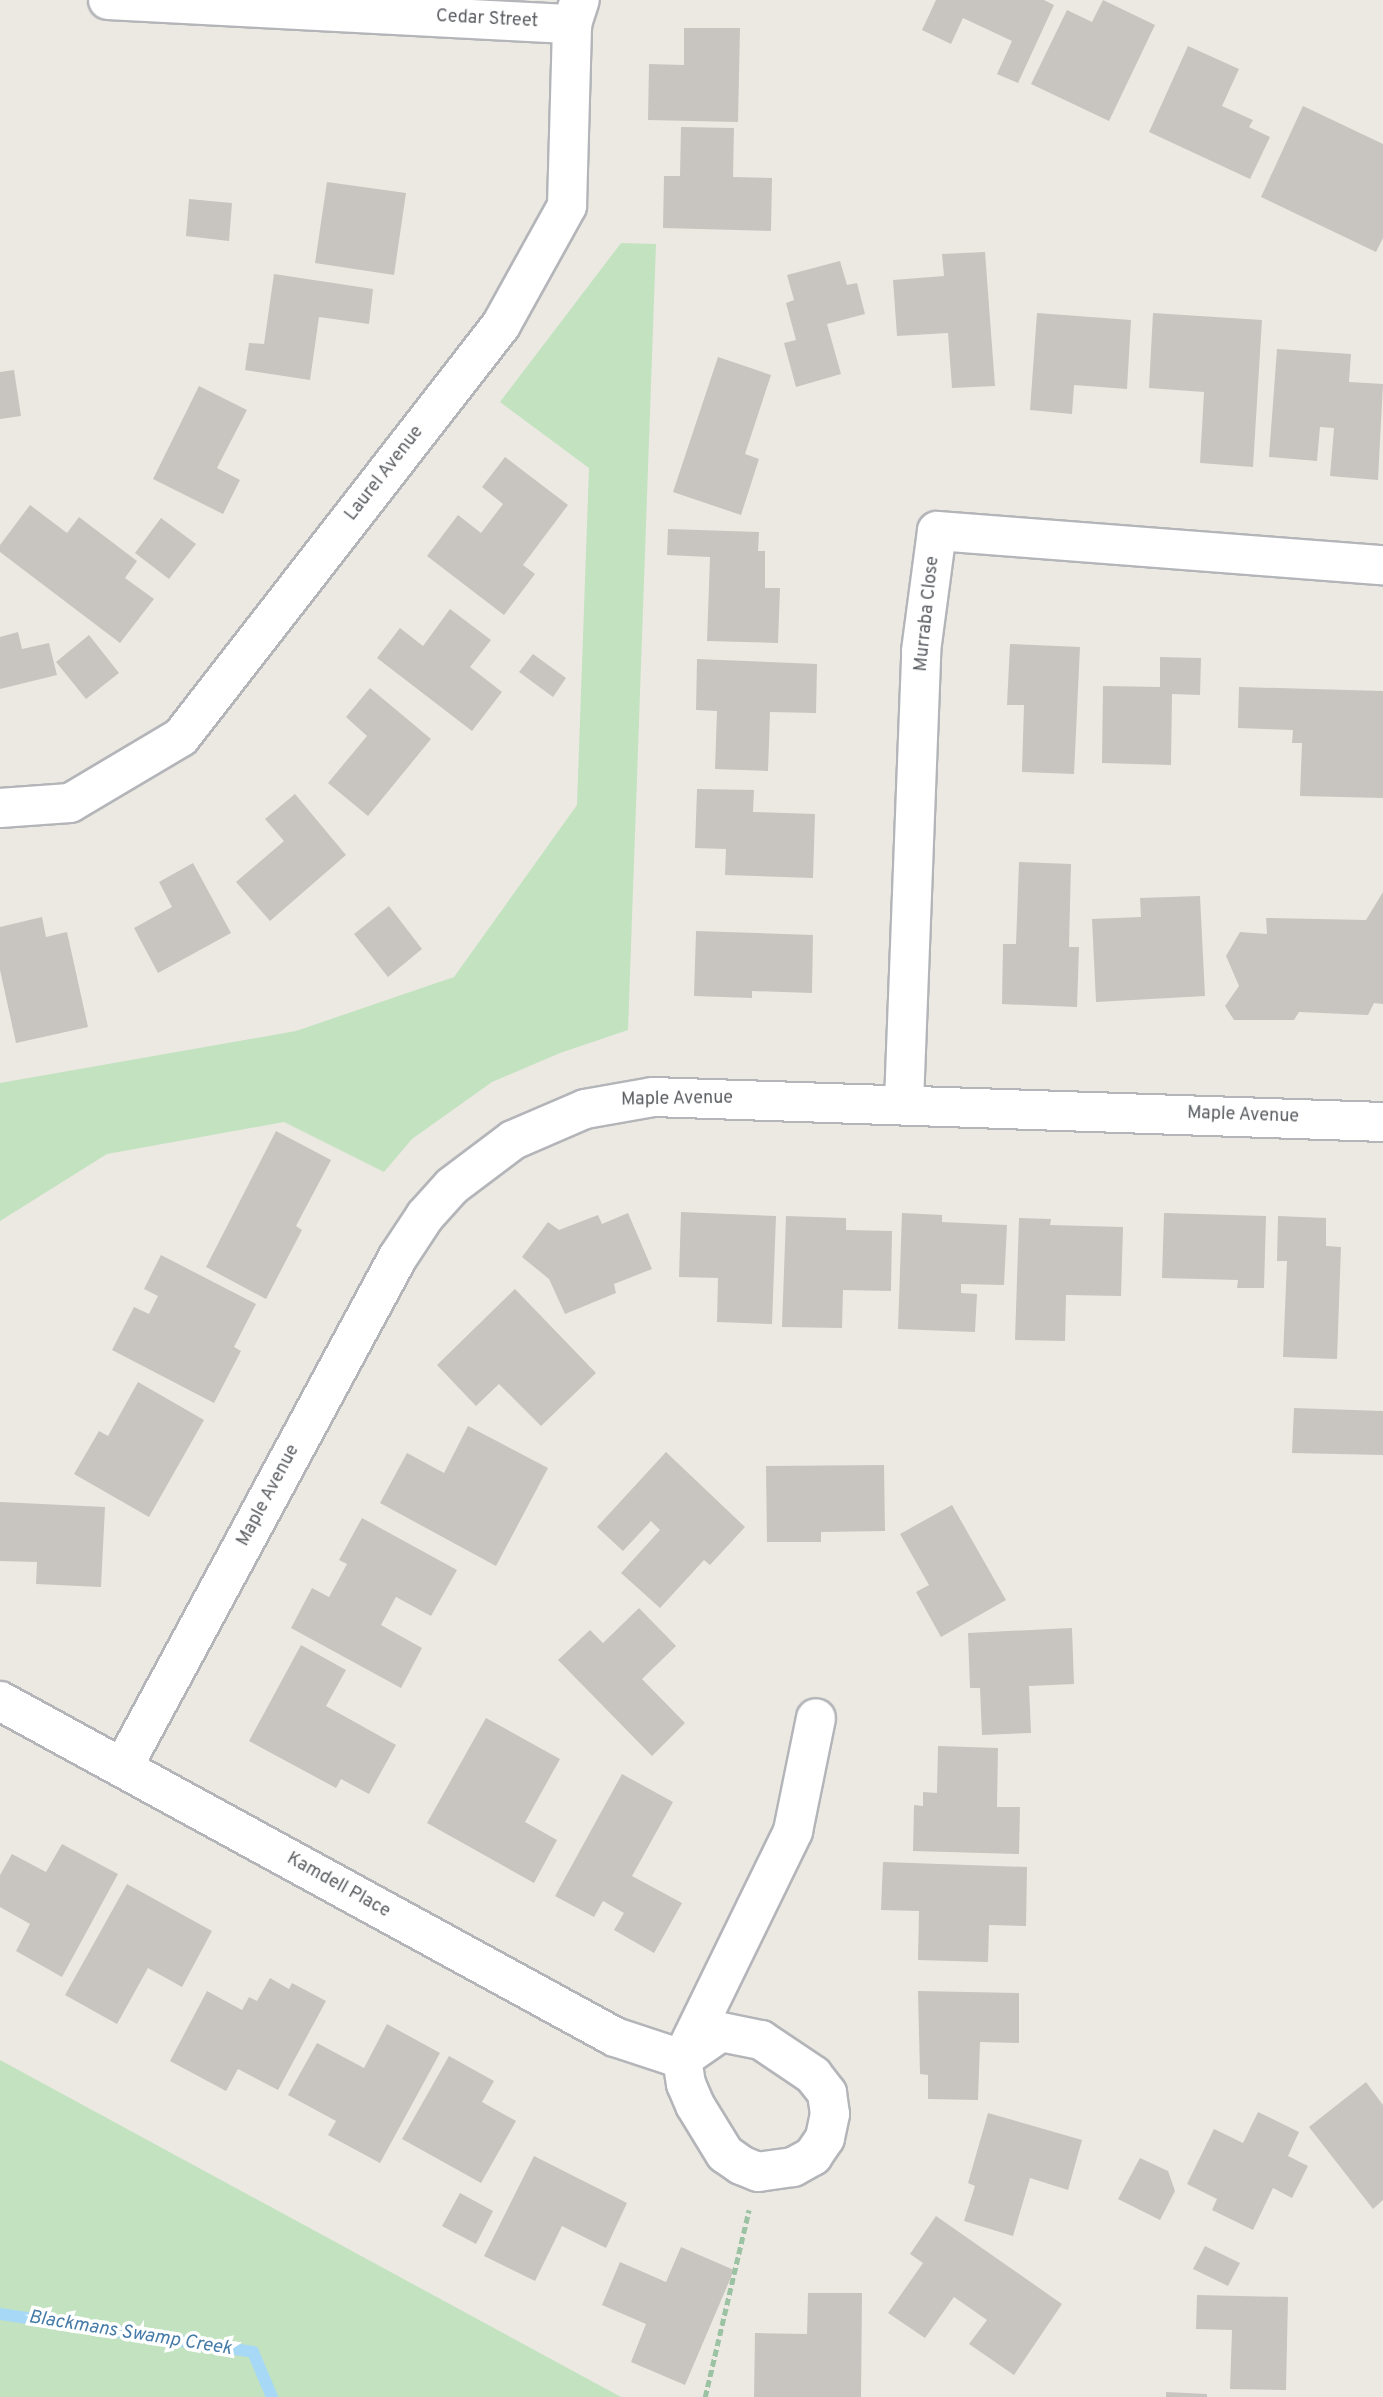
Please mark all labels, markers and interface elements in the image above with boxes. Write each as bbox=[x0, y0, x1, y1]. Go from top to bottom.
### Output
street label: Cedar Street bbox=[435, 7, 539, 33]
street label: Laurel Avenue bbox=[341, 422, 429, 526]
street label: Murraba Close bbox=[911, 555, 945, 673]
street label: Maple Avenue bbox=[621, 1088, 733, 1112]
street label: Maple Avenue bbox=[1186, 1103, 1300, 1129]
street label: Maple Avenue bbox=[233, 1441, 305, 1551]
street label: Kamdell Place bbox=[283, 1849, 393, 1923]
water label: Blackmans Swamp Creek bbox=[27, 2307, 233, 2361]

